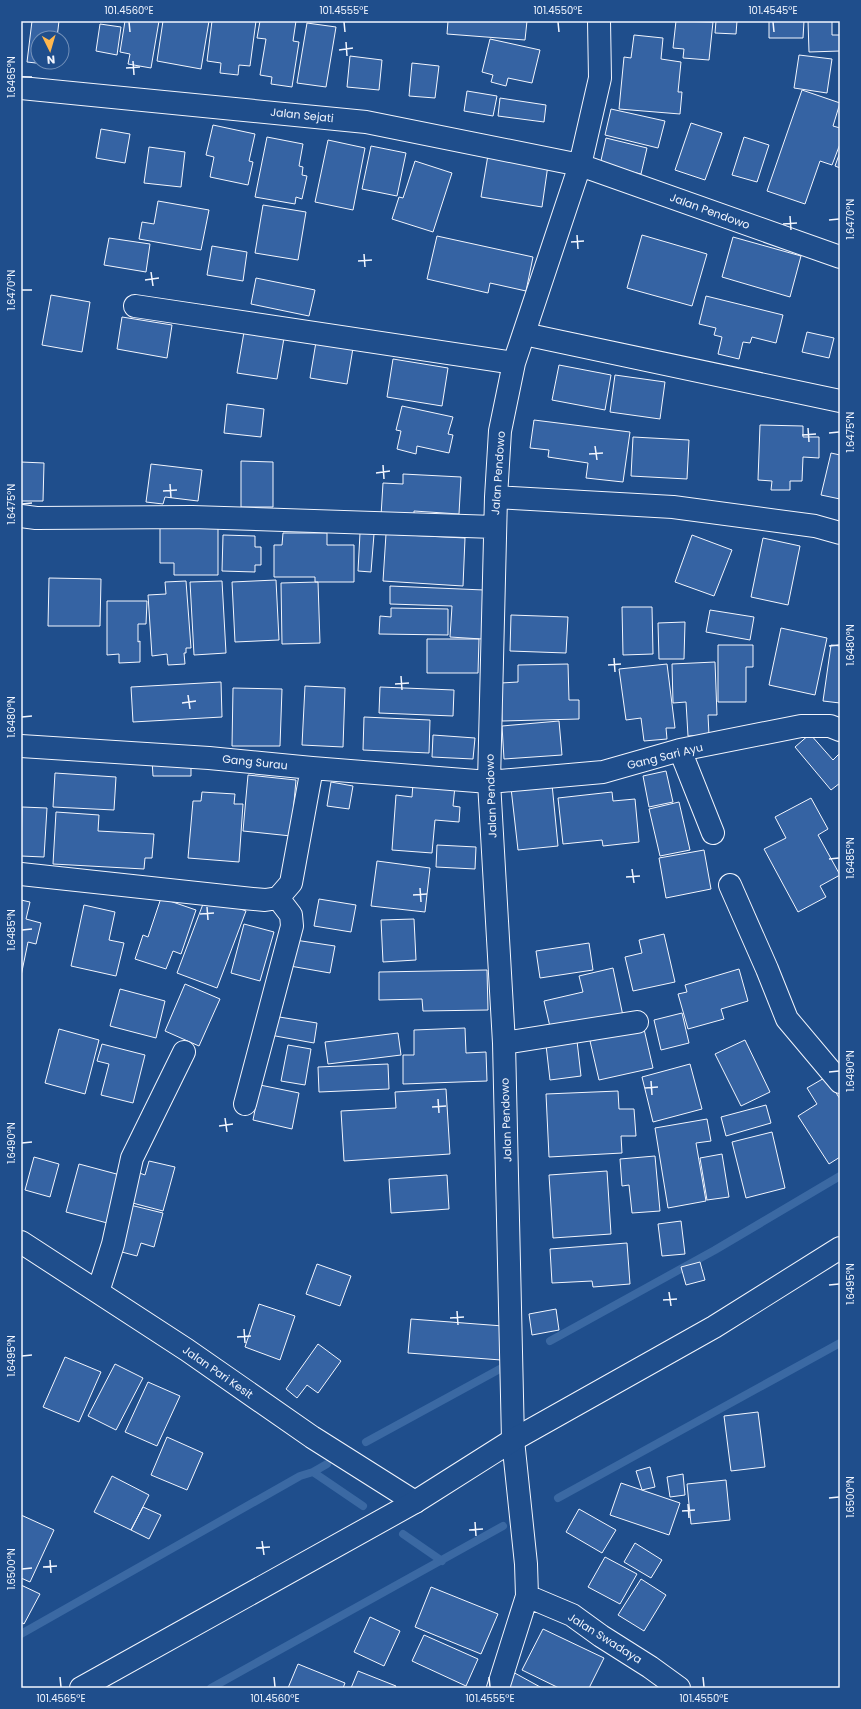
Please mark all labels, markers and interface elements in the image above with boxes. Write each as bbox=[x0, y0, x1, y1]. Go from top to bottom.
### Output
text: 101.4560°E bbox=[104, 3, 154, 18]
text: 101.4555°E bbox=[319, 3, 369, 18]
text: 101.4550°E bbox=[533, 3, 583, 18]
text: 101.4545°E bbox=[748, 3, 798, 18]
north arrow bbox=[30, 30, 70, 70]
text: N bbox=[46, 52, 56, 68]
text: 1.6465°N bbox=[4, 56, 19, 98]
street label: Jalan Sejati bbox=[270, 104, 335, 126]
street label: Jalan Pendowo bbox=[668, 189, 752, 233]
text: 1.6470°N bbox=[843, 199, 858, 239]
text: 1.6470°N bbox=[4, 270, 19, 310]
text: 1.6475°N bbox=[843, 412, 858, 452]
street label: Jalan Pendowo bbox=[487, 430, 509, 516]
text: 1.6475°N bbox=[4, 484, 19, 524]
text: 1.6480°N bbox=[843, 624, 858, 666]
text: 1.6480°N bbox=[4, 696, 19, 738]
street label: Gang Sari Ayu bbox=[625, 739, 705, 773]
street label: Gang Surau bbox=[222, 751, 288, 773]
street label: Jalan Pendowo bbox=[482, 754, 500, 838]
text: 1.6485°N bbox=[843, 837, 858, 879]
text: 1.6485°N bbox=[4, 909, 19, 951]
text: 1.6490°N bbox=[843, 1050, 858, 1092]
street label: Jalan Pendowo bbox=[497, 1078, 515, 1162]
text: 1.6490°N bbox=[4, 1122, 19, 1164]
text: 1.6495°N bbox=[843, 1263, 858, 1305]
text: 1.6495°N bbox=[4, 1335, 19, 1377]
street label: Jalan Pari Kesit bbox=[179, 1342, 257, 1402]
text: 1.6500°N bbox=[843, 1476, 858, 1518]
text: 1.6500°N bbox=[4, 1548, 19, 1590]
street label: Jalan Swadaya bbox=[565, 1609, 645, 1667]
text: 101.4565°E bbox=[36, 1691, 86, 1706]
text: 101.4560°E bbox=[250, 1691, 300, 1706]
text: 101.4555°E bbox=[465, 1691, 515, 1706]
text: 101.4550°E bbox=[679, 1691, 729, 1706]

